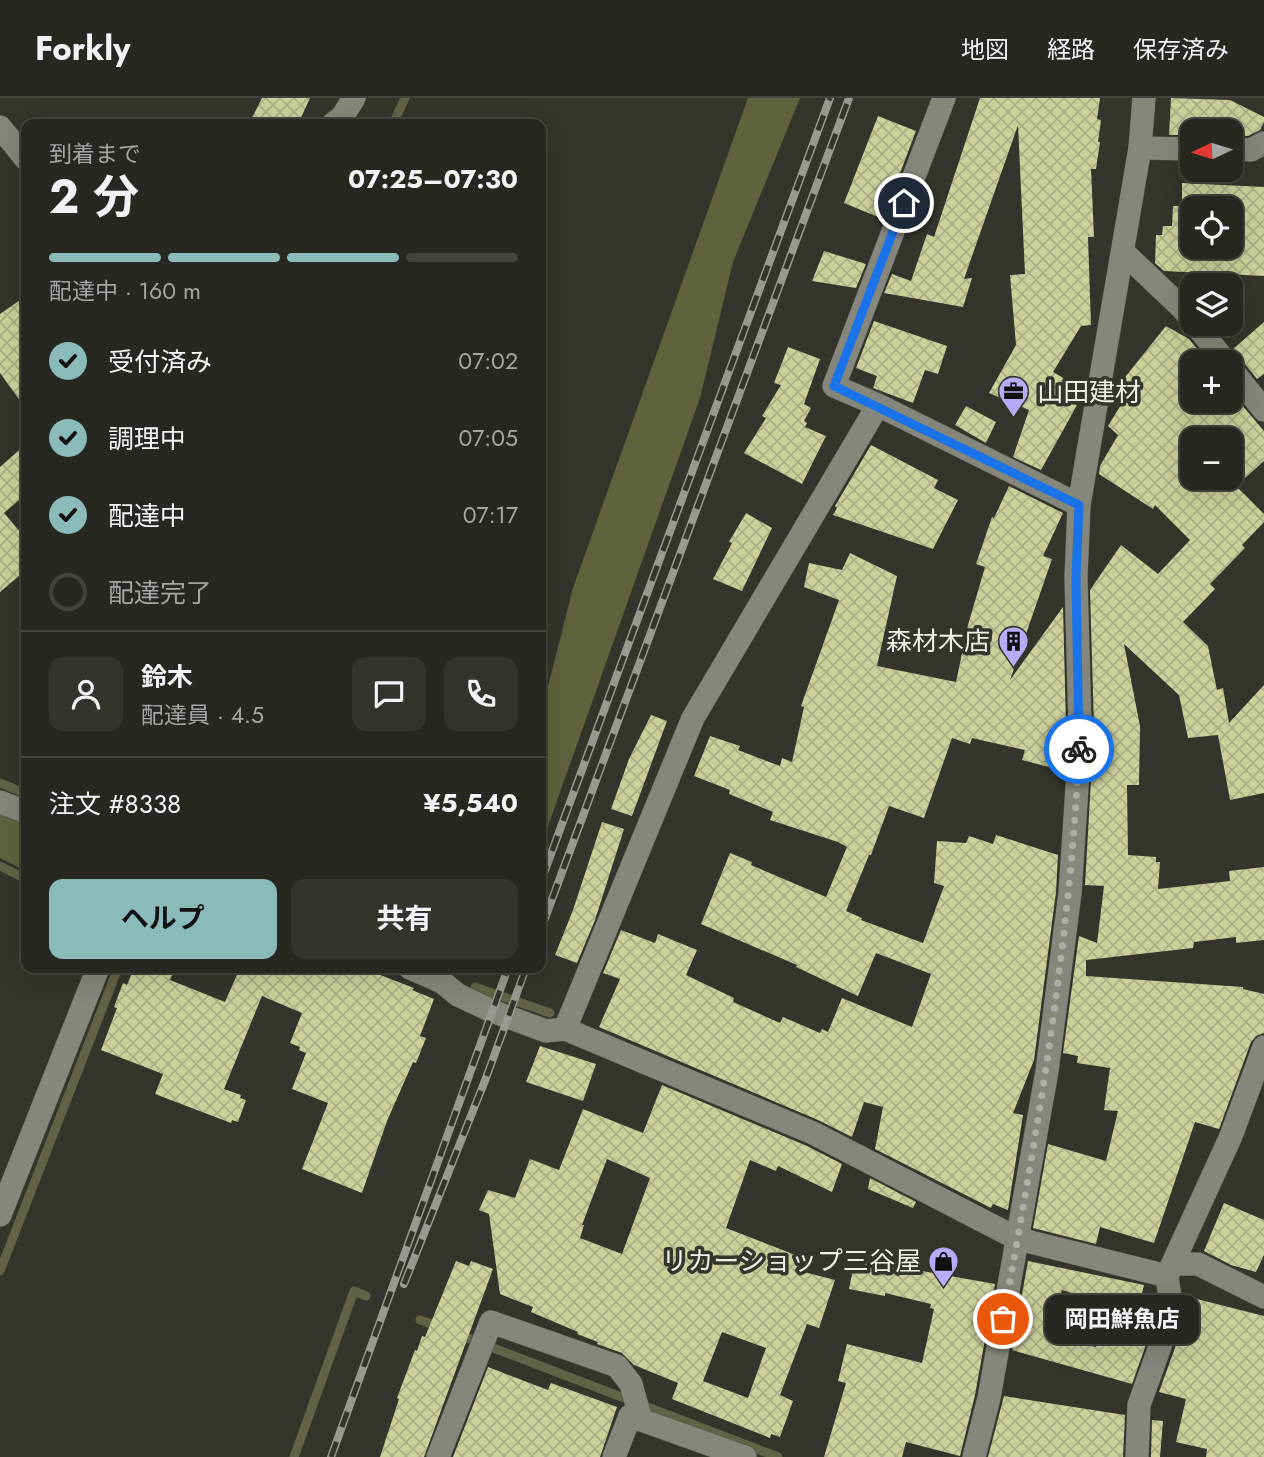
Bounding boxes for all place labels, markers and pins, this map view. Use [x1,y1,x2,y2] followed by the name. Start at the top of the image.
[874,173,934,233] pin
[1037,373,1141,411] place label: 山田建材
[997,375,1031,419] office icon: 山田建材
[886,622,990,660] place label: 森材木店
[996,624,1030,668] building icon: 森材木店
[662,1242,921,1280] place label: リカーショップ三谷屋
[927,1244,961,1288] shop icon: リカーショップ三谷屋
[973,1289,1033,1349] pin
[1045,1294,1199,1344] callout: 岡田鮮魚店

